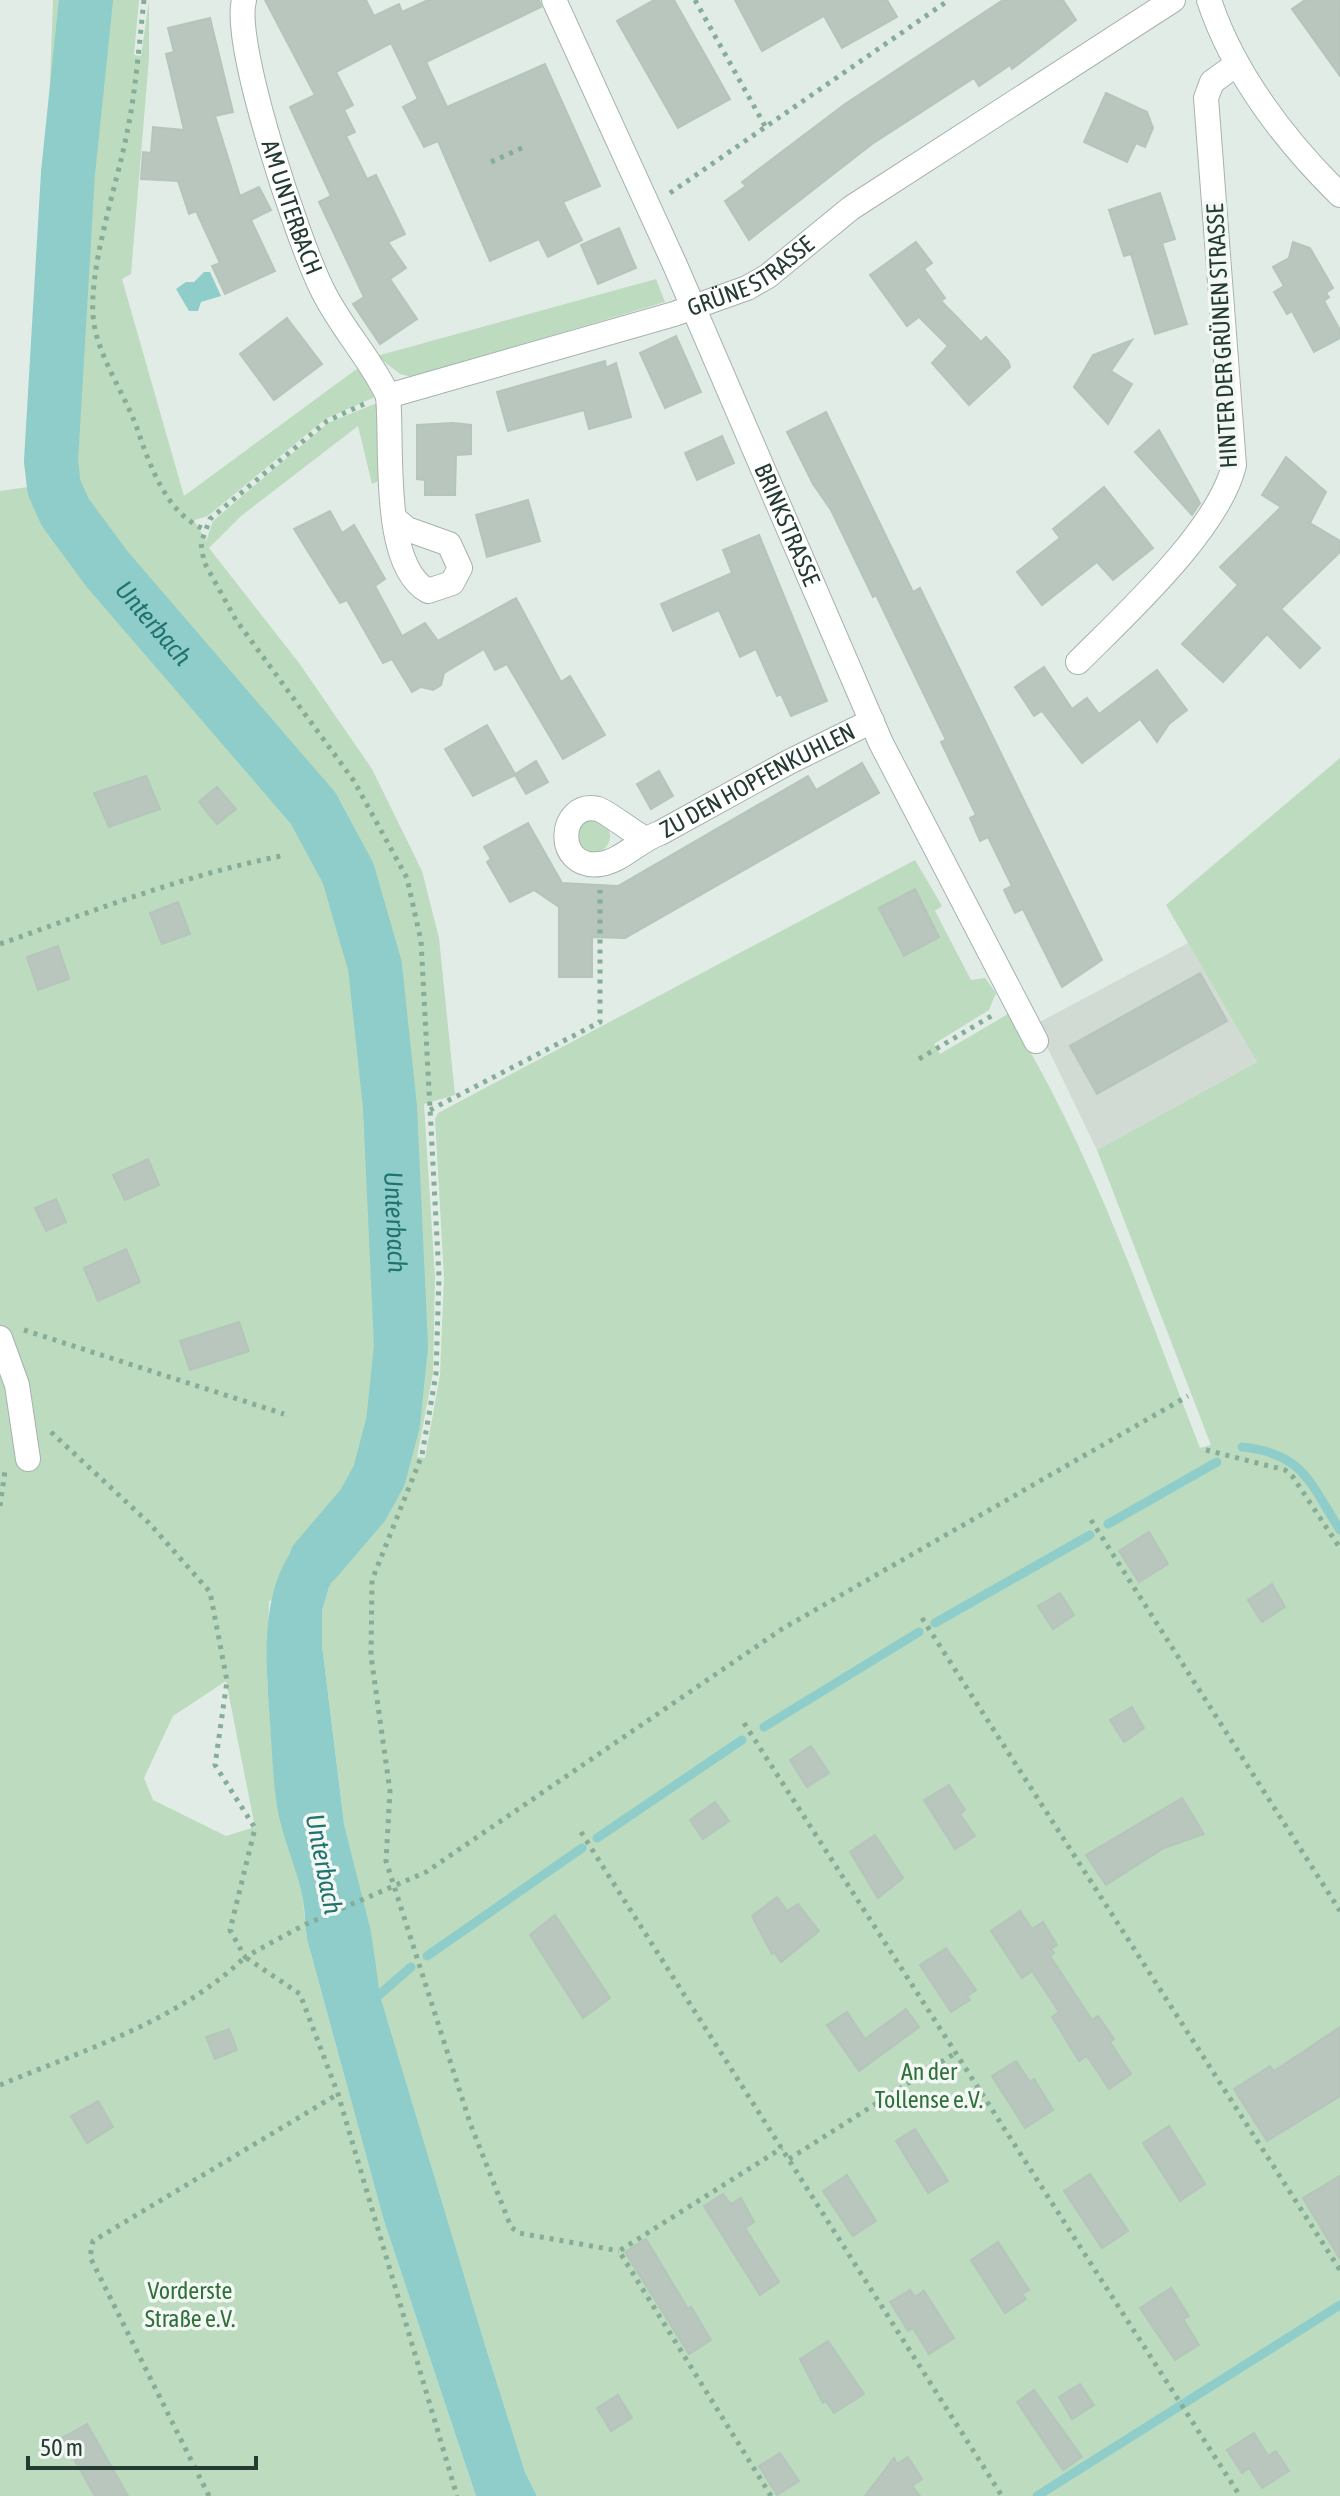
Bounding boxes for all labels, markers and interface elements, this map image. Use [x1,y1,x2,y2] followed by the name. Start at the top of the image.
[256,137,328,278] street label: AM UNTERBACH
[1201,203,1242,469] street label: HINTER DER GRÜNEN STRASSE
[684,230,819,321] street label: GRÜNE STRASSE
[749,459,826,590] street label: BRINKSTRASSE
[109,575,198,671] water label: Unterbach
[655,718,859,843] street label: ZU DEN HOPFENKUHLEN
[378,1171,413,1274] water label: Unterbach
[300,1811,348,1917] water label: Unterbach
[875,2058,983,2113] park label: An der Tollense e.V.
[145,2277,235,2332] park label: Vorderste Straße e.V.
[28,2420,256,2470] scale bar
[40,2434,83,2461] text: 50 m

